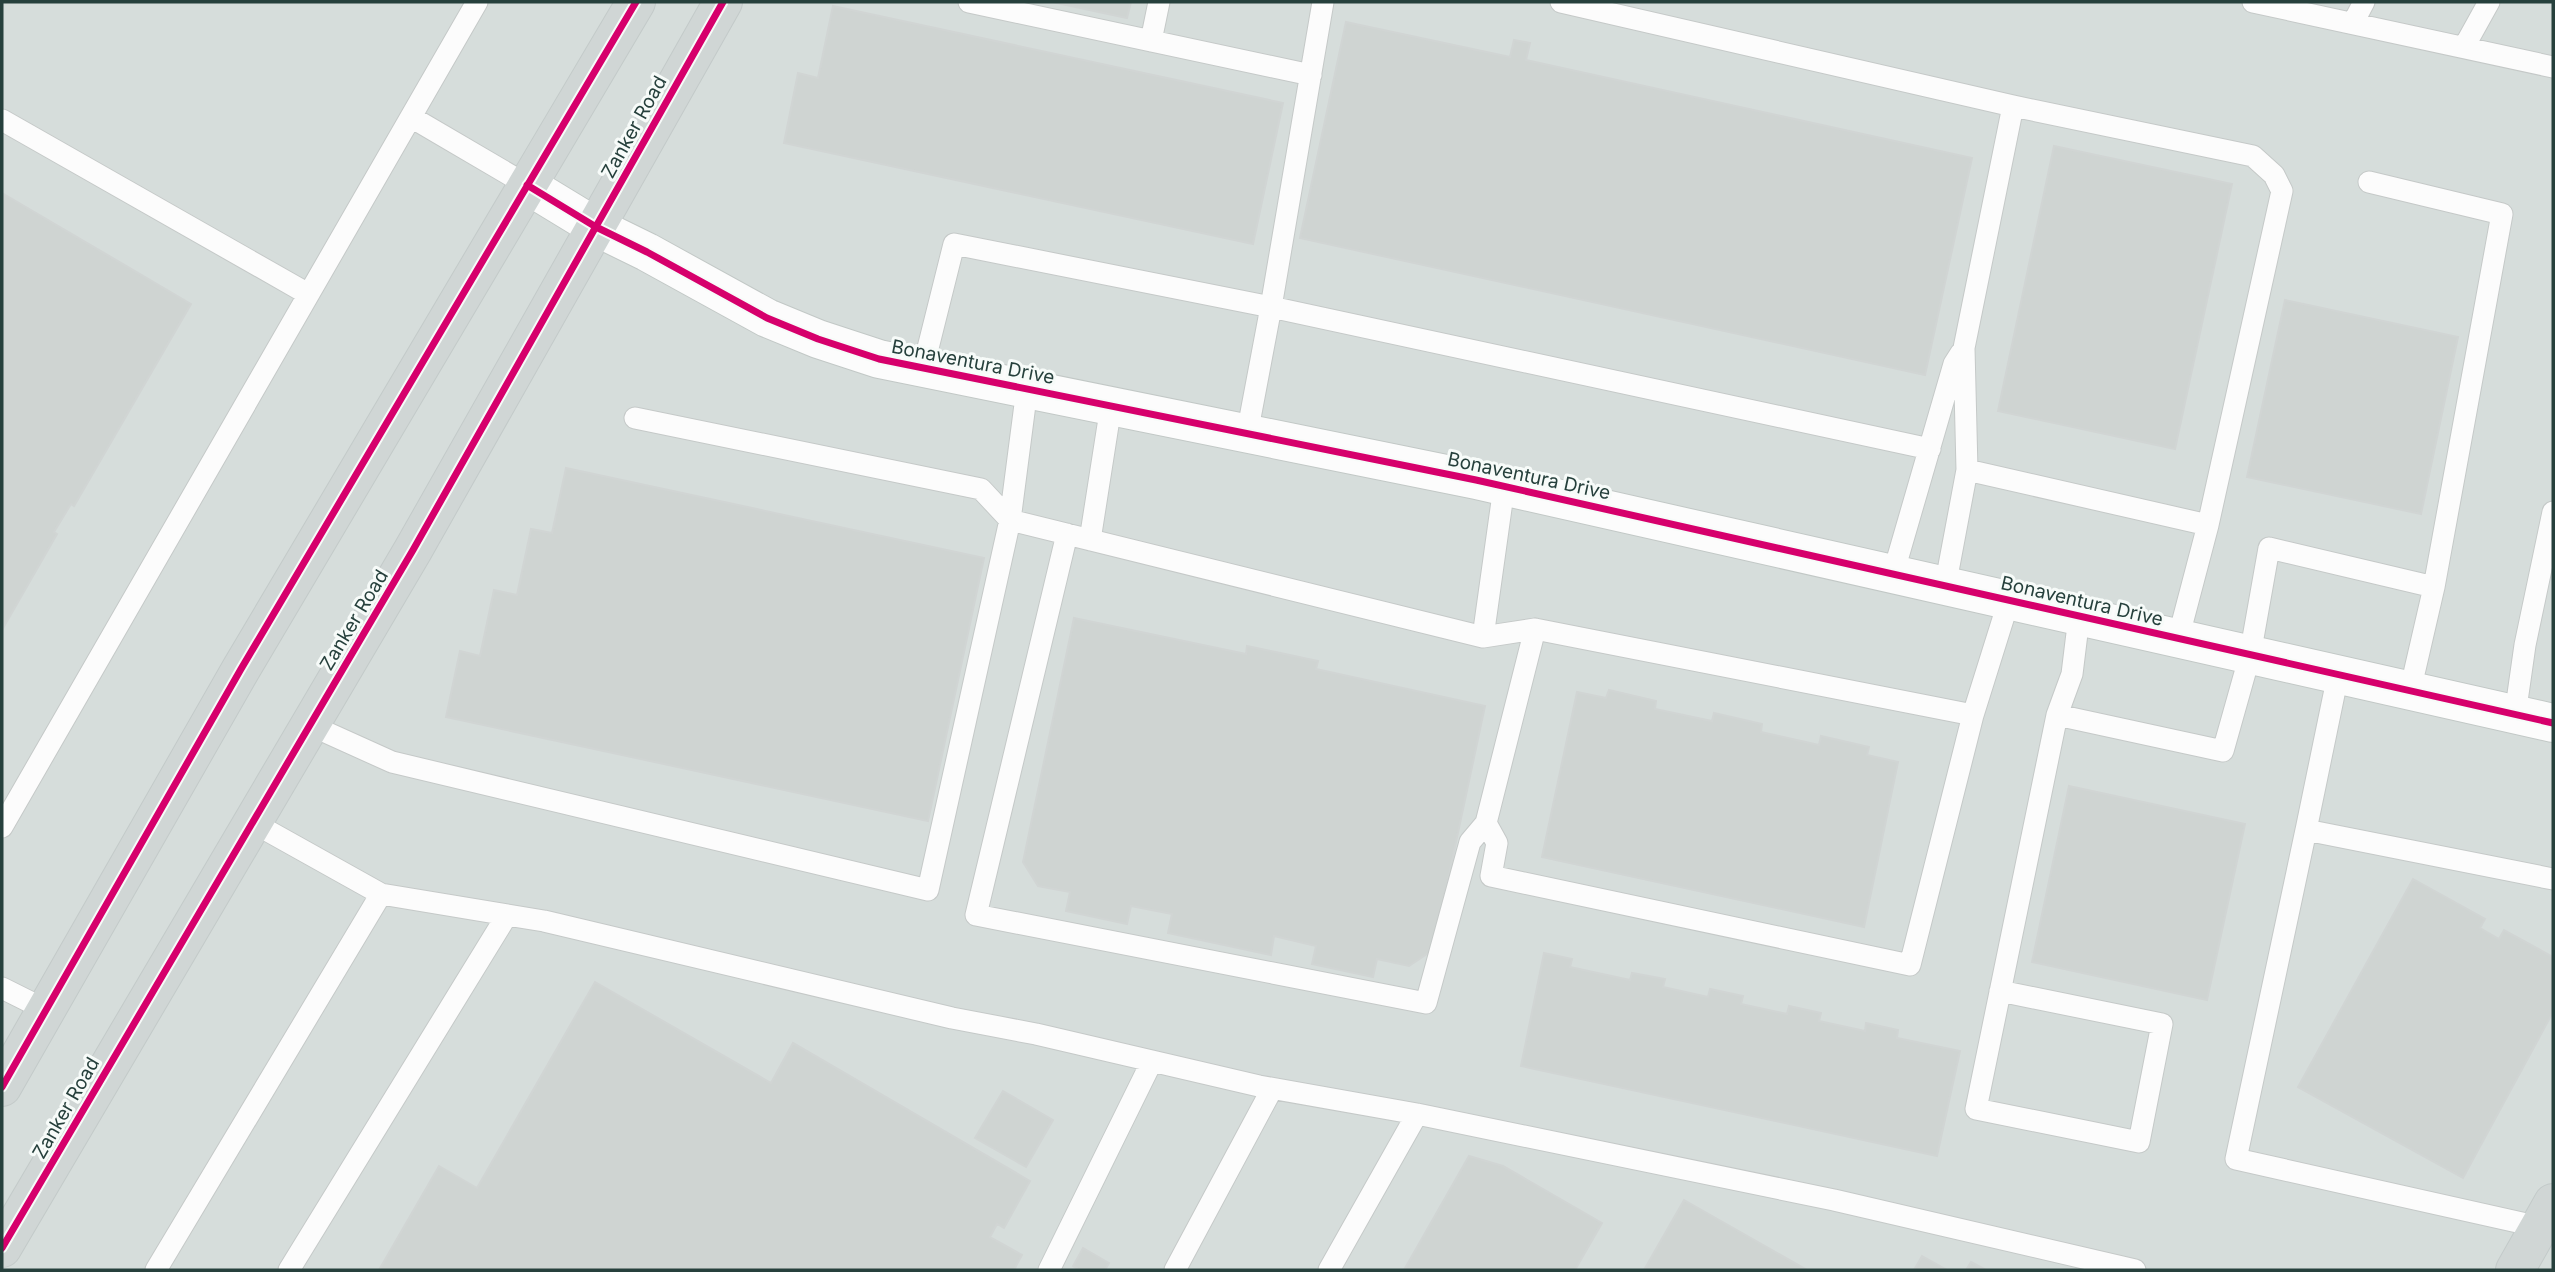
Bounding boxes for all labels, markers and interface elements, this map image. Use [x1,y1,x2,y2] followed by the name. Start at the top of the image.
[596,72,672,182] street label: Zanker Road
[889,335,1057,389] street label: Bonaventura Drive
[1446,448,1612,504] street label: Bonaventura Drive
[315,566,393,674] street label: Zanker Road
[1999,571,2165,631] street label: Bonaventura Drive
[28,1053,104,1163] street label: Zanker Road

